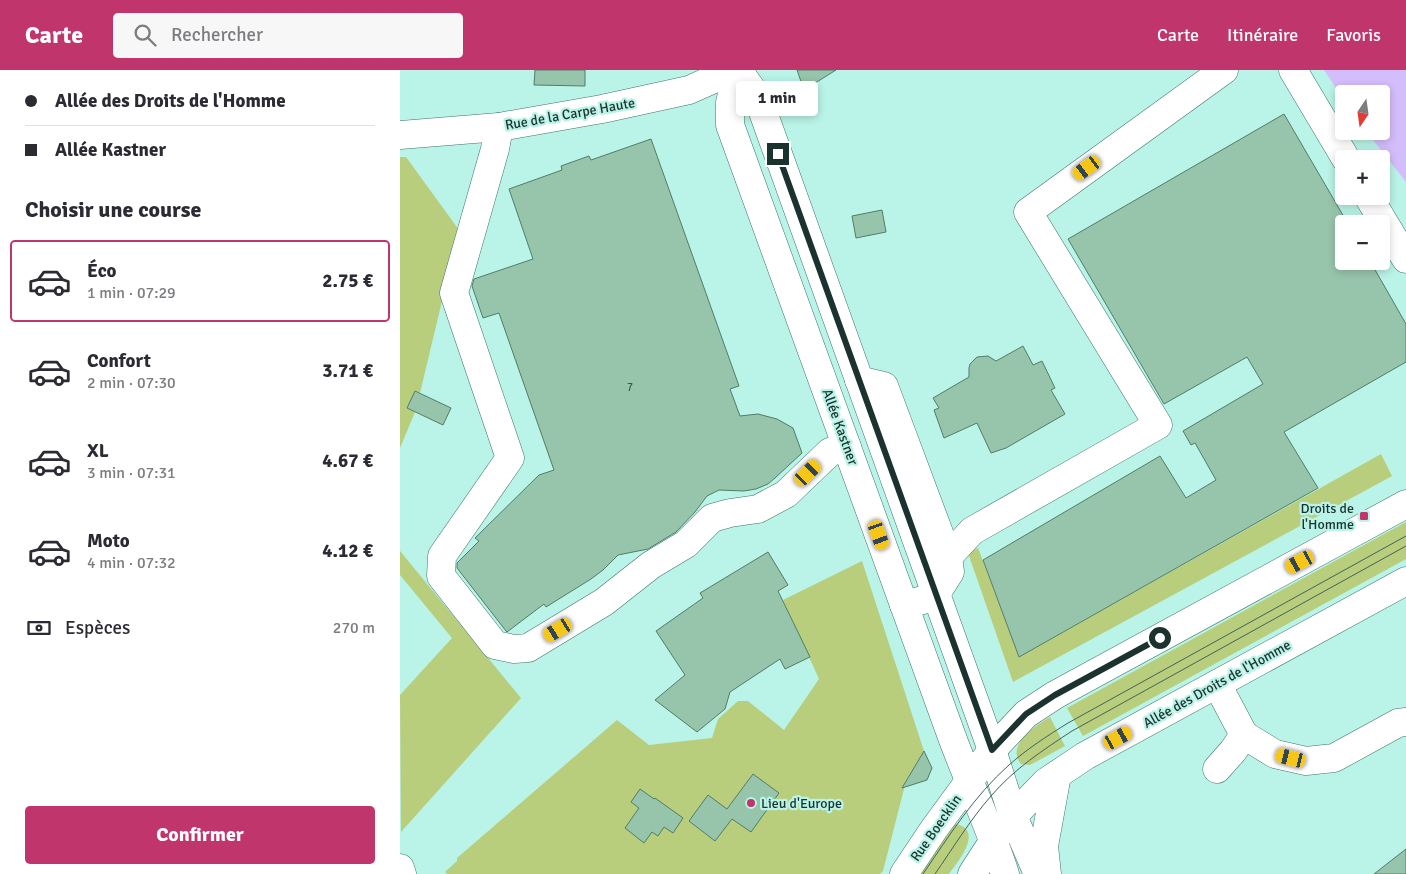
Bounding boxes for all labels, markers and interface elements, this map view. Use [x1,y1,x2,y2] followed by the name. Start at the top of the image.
[113,13,463,58] search box
[25,20,83,50] text: Carte
[131,21,159,49] icon: search
[171,23,263,47] text: Rechercher
[1157,24,1199,46] text: Carte
[1227,24,1298,46] text: Itinéraire
[1326,24,1381,46] text: Favoris
[737,82,819,116] callout: 1 min
[1335,85,1390,140] north arrow
[1335,85,1390,270] map controls
[758,88,796,108] text: 1 min
[55,89,286,113] text: Allée des Droits de l'Homme
[504,94,636,134] street label: Rue de la Carpe Haute
[55,138,166,162] text: Allée Kastner
[767,143,789,165] route end
[1335,150,1390,205] button: +
[1070,153,1103,183] car
[25,196,201,223] text: Choisir une course
[1335,215,1390,270] button: −
[27,259,72,304] icon: car
[87,259,117,283] text: Éco
[322,269,373,293] text: 2.75 €
[87,283,176,303] text: 1 min · 07:29
[27,349,72,394] icon: car
[87,349,151,373] text: Confort
[322,359,373,383] text: 3.71 €
[87,373,176,393] text: 2 min · 07:30
[627,381,633,394] house number: 7
[818,387,862,468] street label: Allée Kastner
[27,439,72,484] icon: car
[87,439,109,463] text: XL
[322,449,373,473] text: 4.67 €
[792,457,824,489] car
[87,463,176,483] text: 3 min · 07:31
[1301,500,1354,533] place label: Droits de l'Homme
[1358,510,1370,522] marker: Droits de l'Homme
[866,518,891,552] car
[27,529,72,574] icon: car
[87,529,130,553] text: Moto
[322,539,373,563] text: 4.12 €
[1283,548,1316,576] car
[87,553,176,573] text: 4 min · 07:32
[25,614,53,642] icon: cash
[65,616,130,640] text: Espèces
[541,616,574,644] car
[333,618,375,638] text: 270 m
[1149,627,1171,649] route start
[1140,636,1294,732] street label: Allée des Droits de l'Homme
[1101,724,1134,752] car
[1274,747,1307,769] car
[907,791,965,865] street label: Rue Boecklin
[761,795,842,812] place label: Lieu d'Europe
[745,797,757,809] marker: Lieu d'Europe
[25,806,375,864] button: Confirmer

